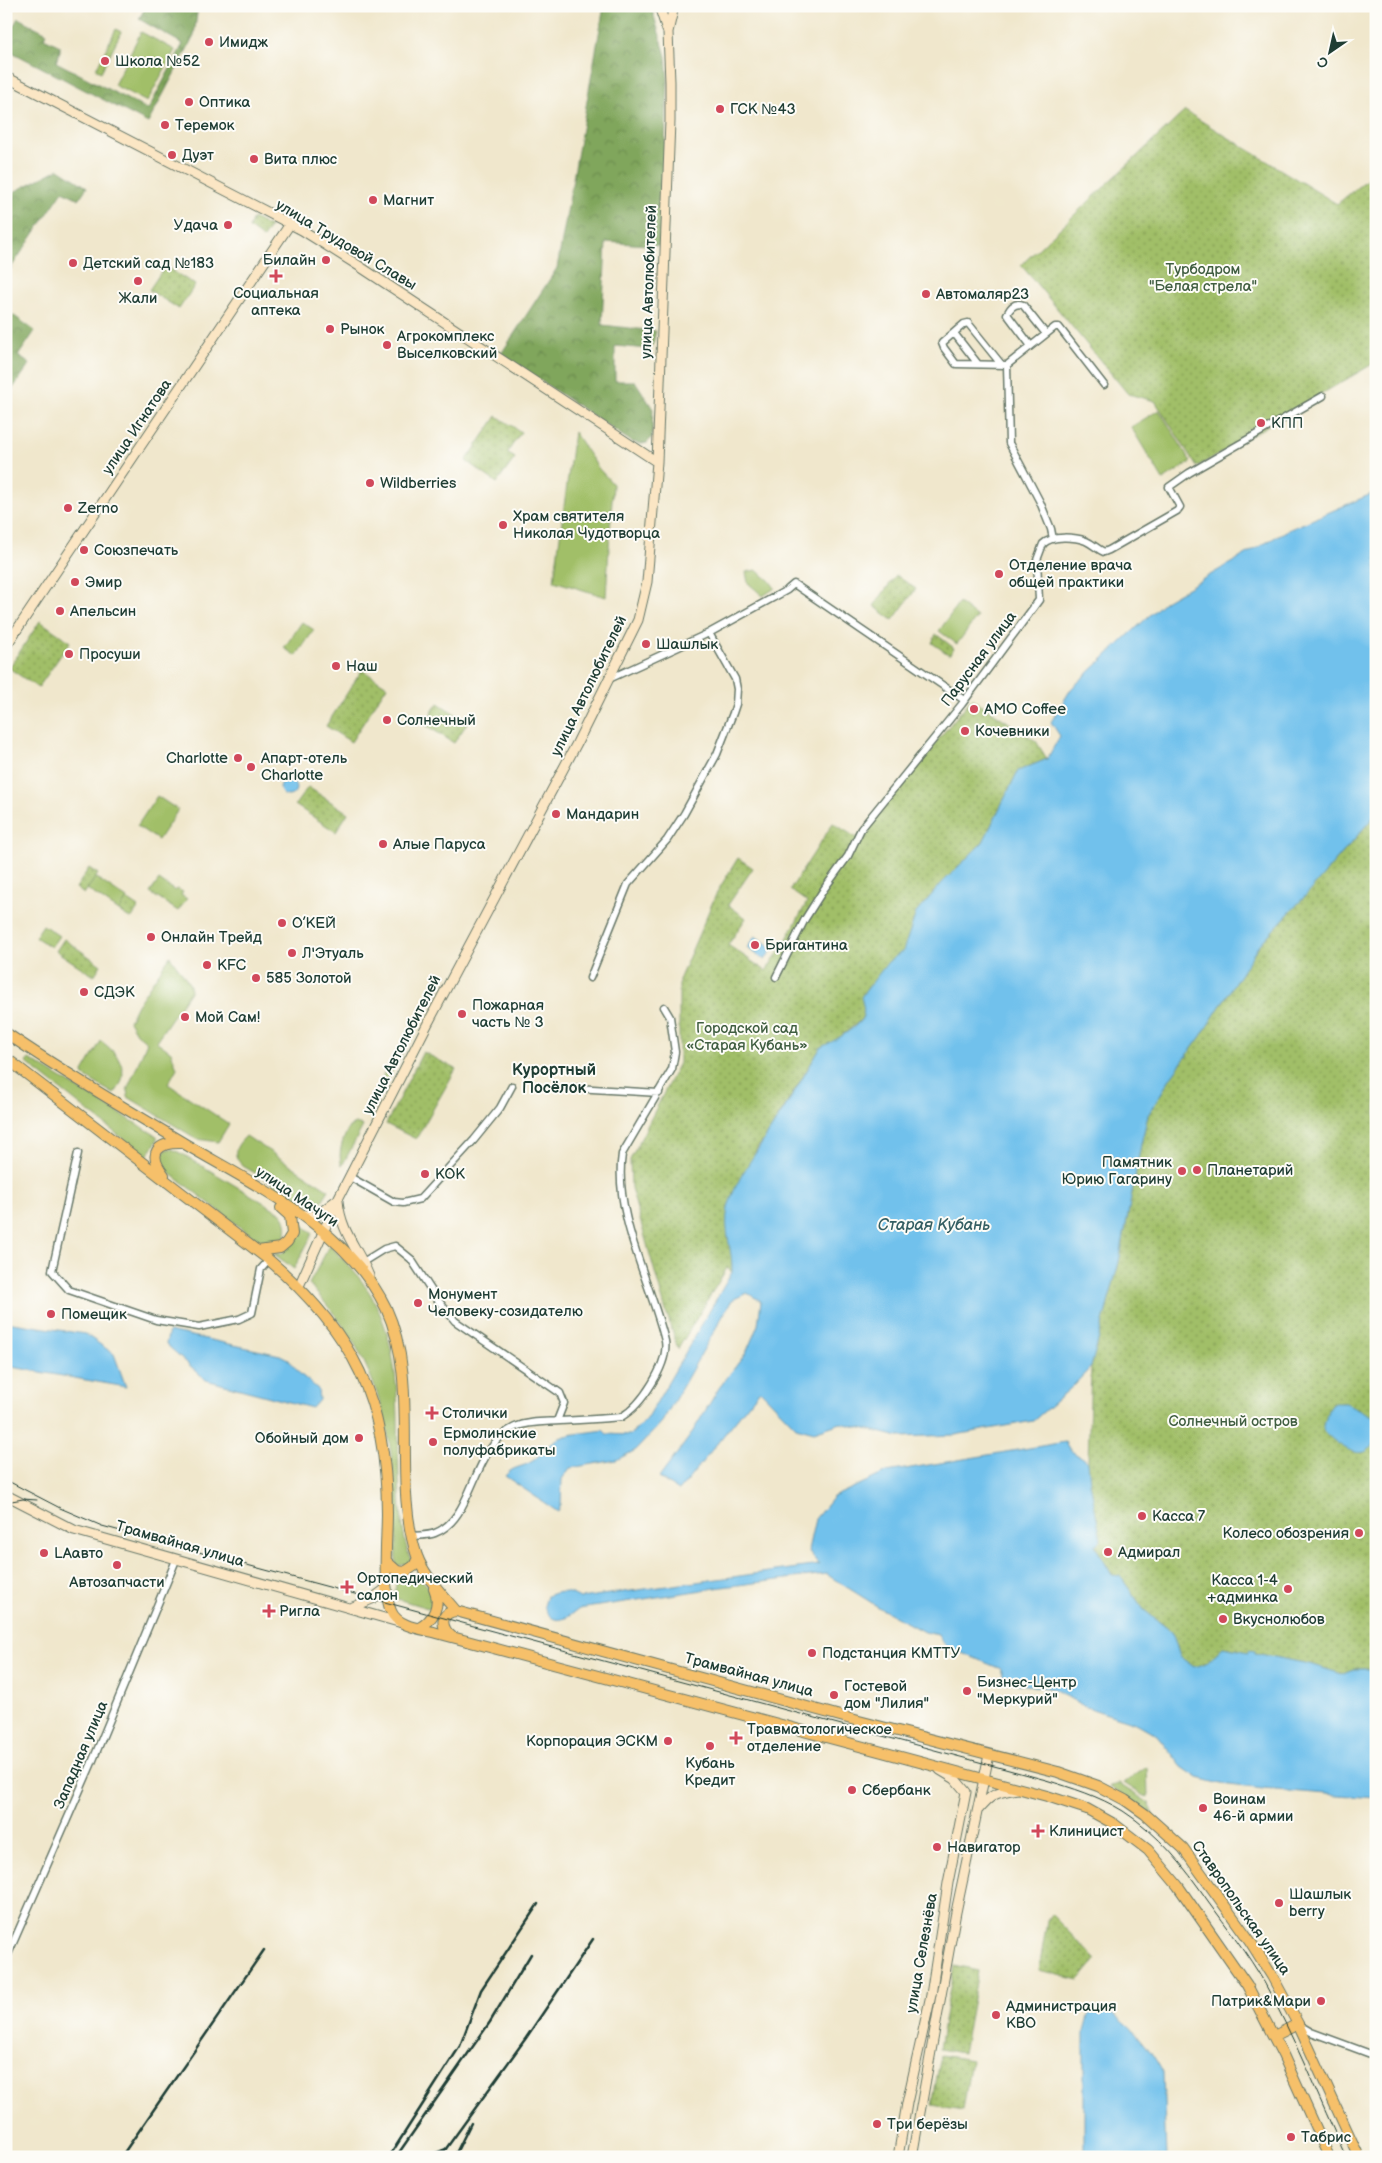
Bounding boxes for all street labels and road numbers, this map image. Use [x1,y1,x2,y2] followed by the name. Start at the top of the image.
[272,195,420,295] street label: улица Трудовой Славы
[637,205,661,359] street label: улица Автолюбителей
[98,376,176,478] street label: улица Игнатова
[937,608,1021,710] street label: Парусная улица
[547,613,631,759] street label: улица Автолюбителей
[359,972,445,1118] street label: улица Автолюбителей
[252,1162,342,1232] street label: улица Мачуги
[114,1517,246,1571] street label: Трамвайная улица
[683,1649,816,1701] street label: Трамвайная улица
[50,1698,112,1812] street label: Западная улица
[1187,1837,1295,1979] street label: Ставропольская улица
[902,1891,942,2015] street label: улица Селезнёва

